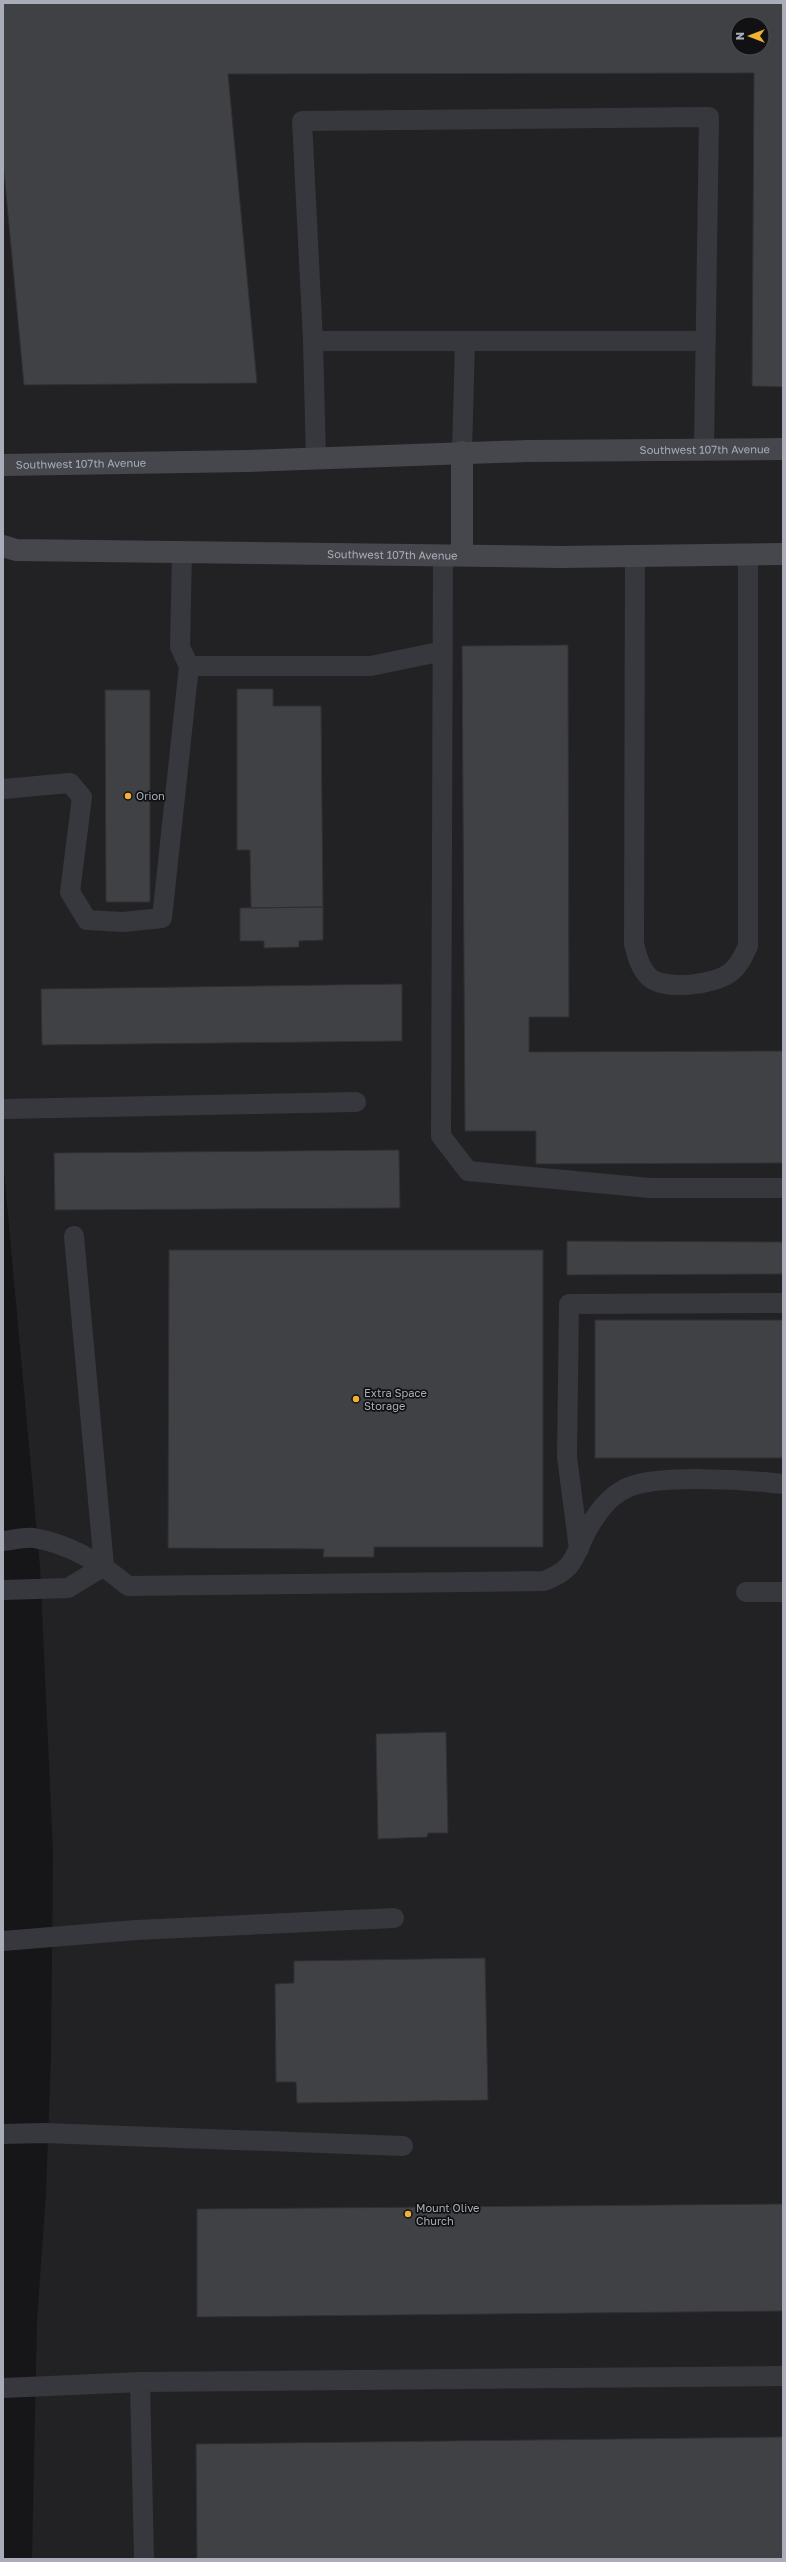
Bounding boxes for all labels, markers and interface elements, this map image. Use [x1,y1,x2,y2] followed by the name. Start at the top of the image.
[730,16,770,56] north arrow
[733,32,746,40] text: N
[640,442,770,456] street label: Southwest 107th Avenue
[16,456,146,471] street label: Southwest 107th Avenue
[327,547,458,562] street label: Southwest 107th Avenue
[136,789,165,802] place label: Orion
[123,791,133,801] marker: Orion
[364,1386,427,1412] place label: Extra Space Storage
[351,1394,361,1404] marker: Extra Space Storage
[416,2201,479,2227] place label: Mount Olive Church
[403,2209,413,2219] marker: Mount Olive Church

